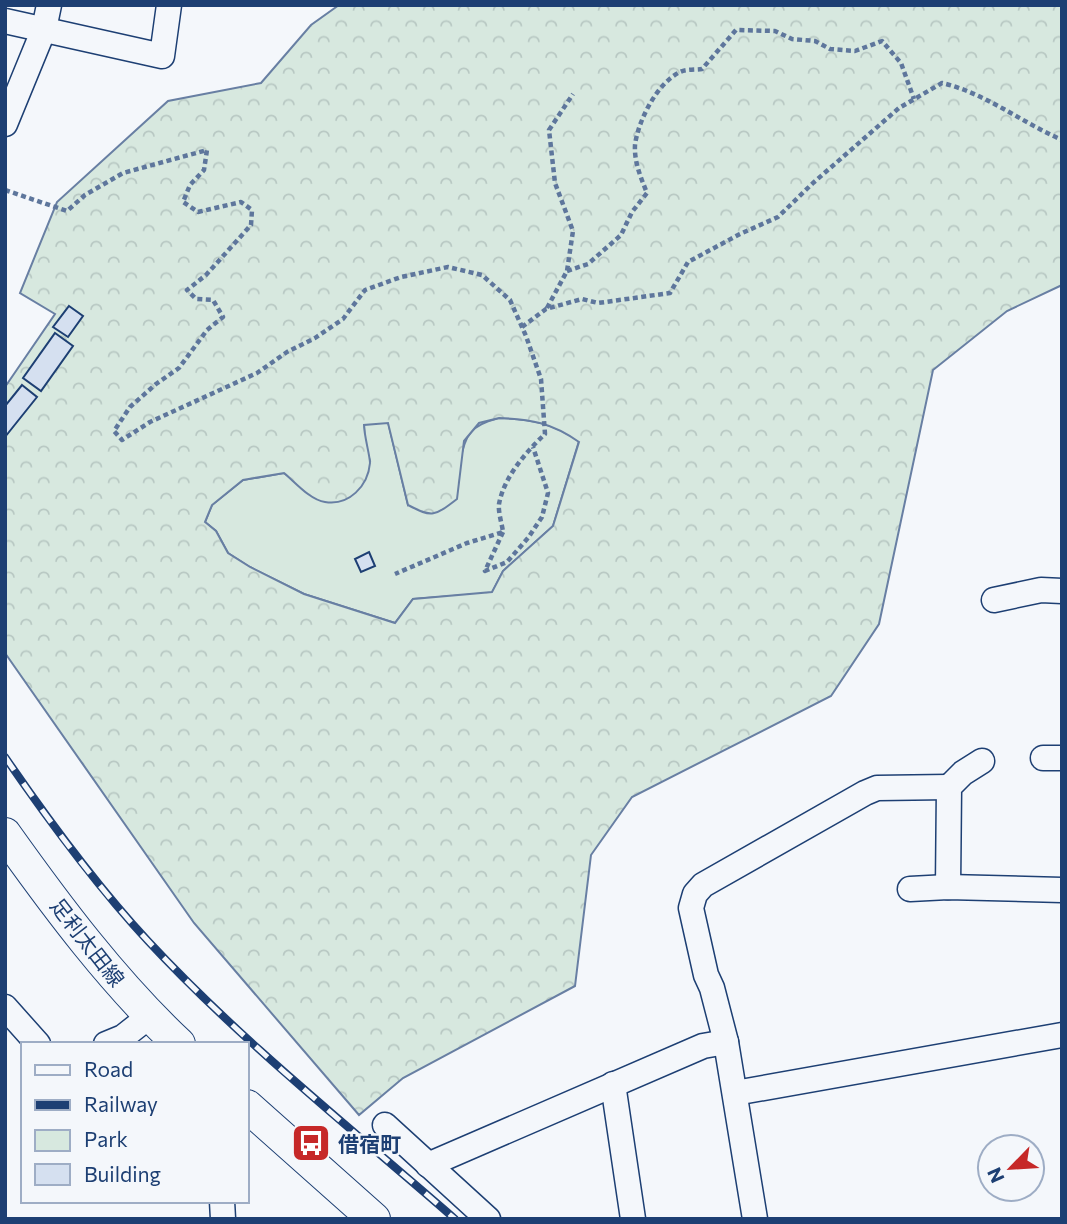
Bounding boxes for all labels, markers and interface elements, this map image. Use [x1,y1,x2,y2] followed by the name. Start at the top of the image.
[46,893,130,991] street label: 足利太田線
[21,1042,248,1203] legend
[84,1056,133,1081] text: Road
[84,1091,158,1116] text: Railway
[290,1122,332,1164] bus stop icon: 借宿町
[84,1126,128,1151] text: Park
[338,1131,401,1156] place label: 借宿町
[976,1133,1046,1203] north arrow
[84,1161,161,1186] text: Building
[982,1164,1009,1187] text: N

